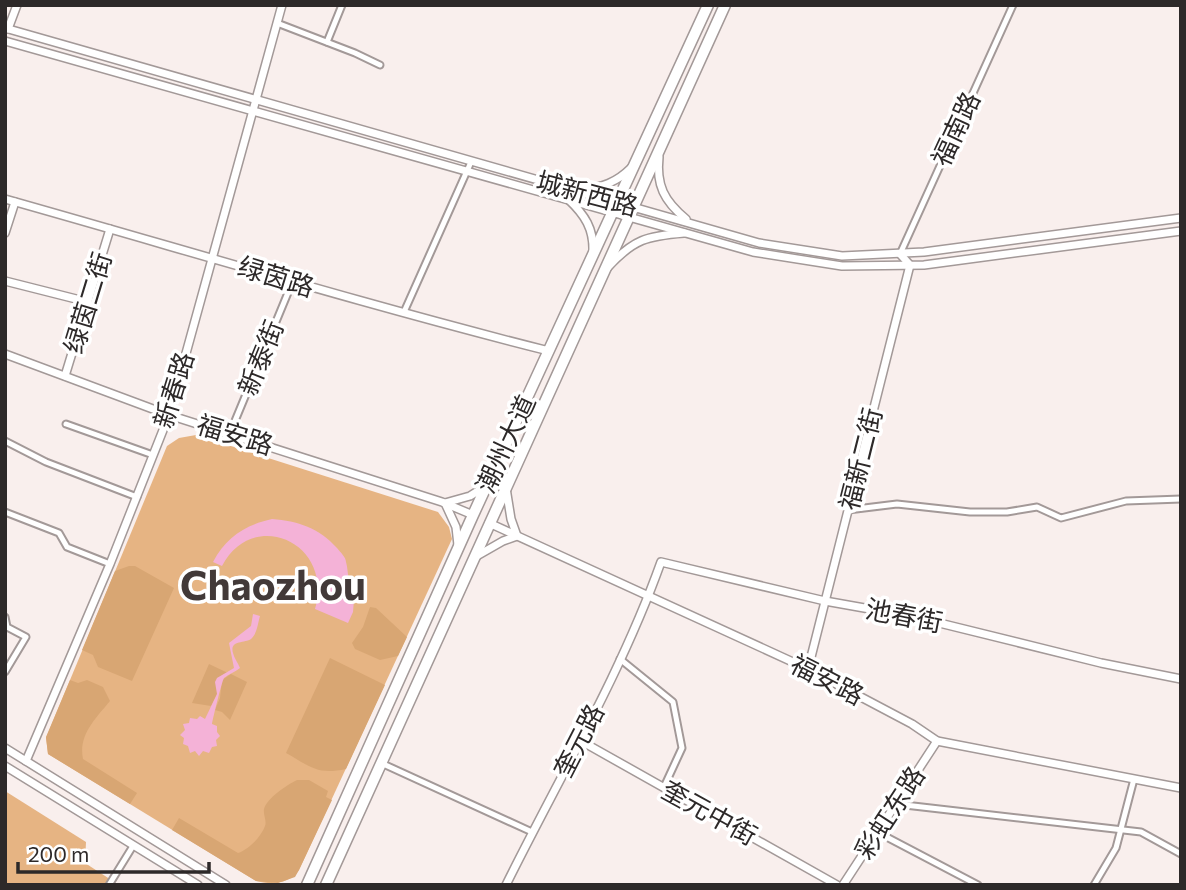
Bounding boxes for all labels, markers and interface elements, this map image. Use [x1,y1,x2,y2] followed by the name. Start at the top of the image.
[924,86,985,170] street label: 福南路
[533,164,642,221] street label: 城新西路
[57,248,117,357] street label: 绿茵二街
[235,249,318,302] street label: 绿茵路
[231,315,289,399] street label: 新泰街
[146,348,199,431] street label: 新春路
[469,390,541,497] street label: 潮州大道
[832,404,887,513] street label: 福新二街
[194,407,277,460] street label: 福安路
[180,559,366,608] district label: Chaozhou
[863,592,946,637] street label: 池春街
[786,647,869,710] street label: 福安路
[546,699,609,782] street label: 奎元路
[847,760,930,864] street label: 彩虹东路
[657,773,763,850] street label: 奎元中街
[18,830,208,874] scale bar
[28,841,89,866] text: 200 m

